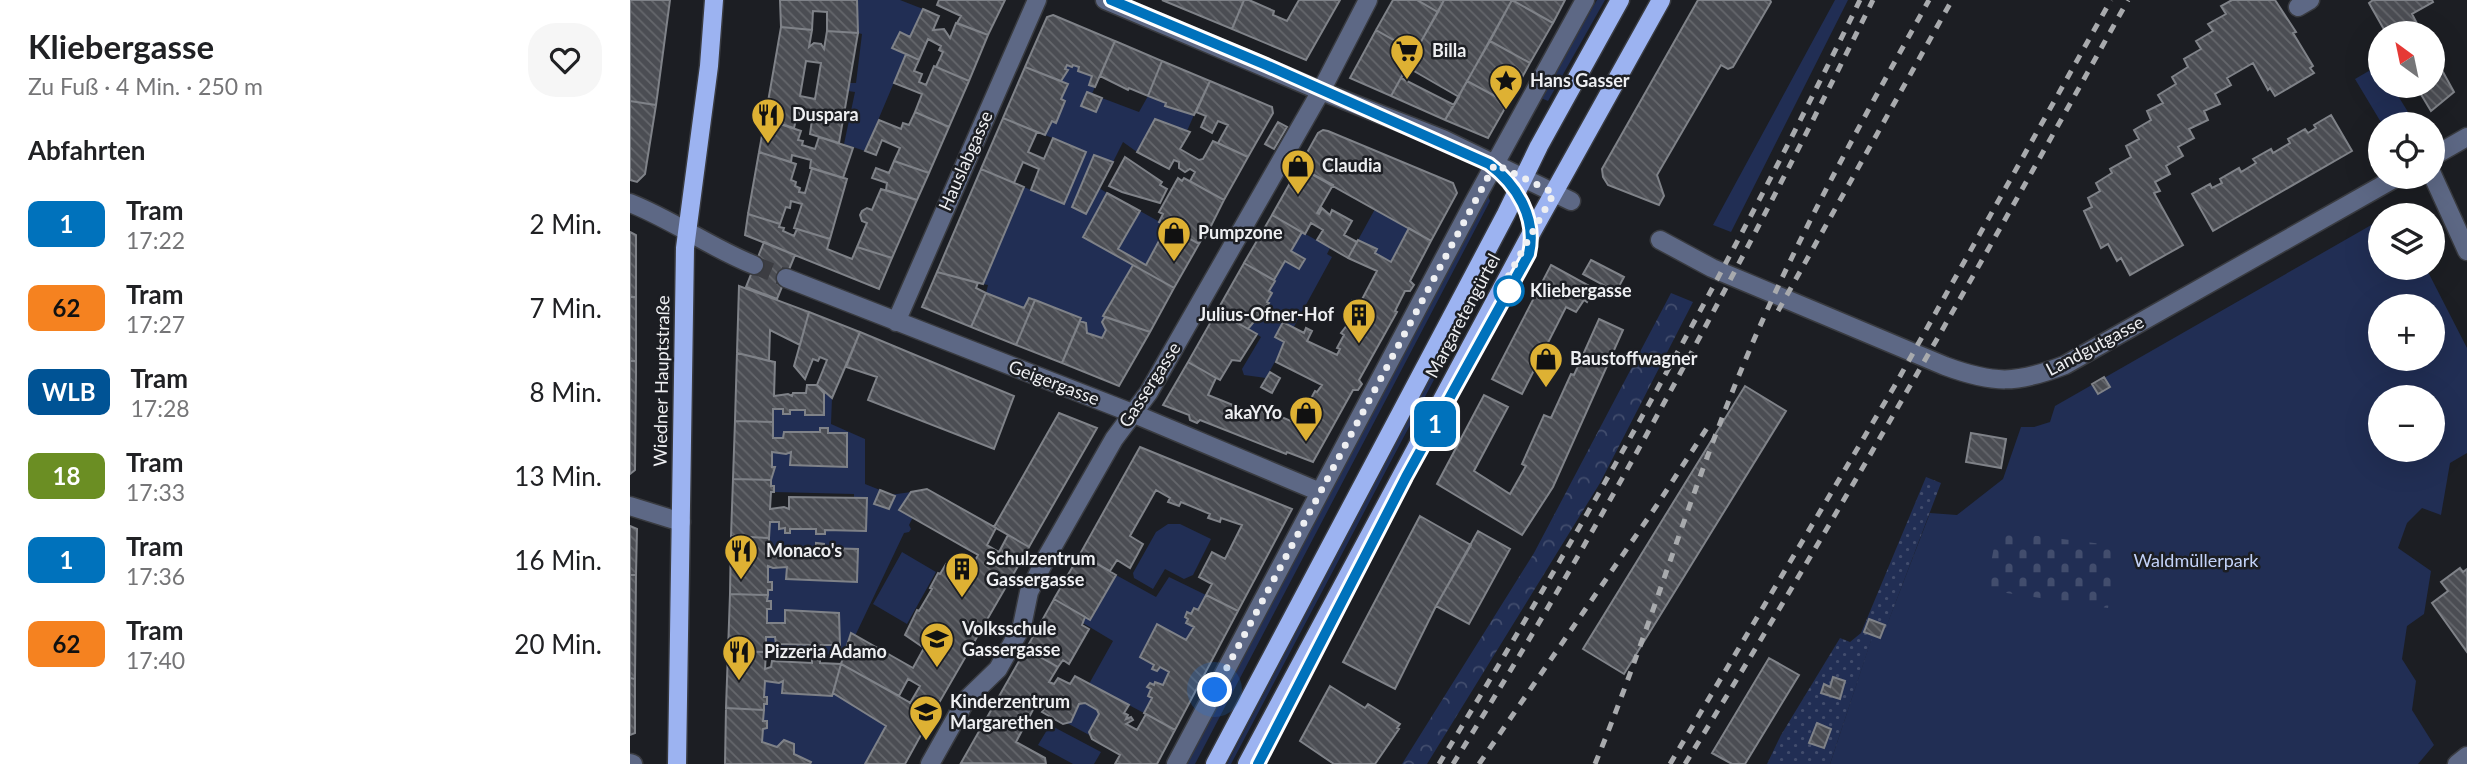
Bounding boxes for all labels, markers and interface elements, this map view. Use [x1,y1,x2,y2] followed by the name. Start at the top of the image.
[2368,21,2445,98] north arrow
[2368,21,2445,462] map controls
[528,23,602,97] button: heart
[28,26,214,66] text: Kliebergasse
[1388,32,1426,81] supermarket icon: Billa
[1432,39,1466,61] place label: Billa
[1487,62,1525,111] place icon: Hans Gasser
[1530,69,1630,91] place label: Hans Gasser
[28,72,263,100] text: Zu Fuß · 4 Min. · 250 m
[749,96,787,145] restaurant icon: Duspara
[792,103,859,125] place label: Duspara
[933,107,997,214] street label: Hauslabgasse
[2368,112,2445,189] button: locate
[28,134,146,166] text: Abfahrten
[1279,147,1317,196] shop icon: Claudia
[1322,154,1382,176] place label: Claudia
[126,194,183,226] text: Tram
[2368,203,2445,280] button: layers
[529,208,602,240] text: 2 Min.
[60,209,73,238] text: 1
[1155,214,1193,263] shop icon: Pumpzone
[1198,221,1283,243] place label: Pumpzone
[126,226,185,254] text: 17:22
[1420,250,1504,382] street label: Margaretengürtel
[1494,276,1524,306] marker: Kliebergasse
[126,278,183,310] text: Tram
[1530,279,1632,301] place label: Kliebergasse
[529,292,602,324] text: 7 Min.
[53,293,80,322] text: 62
[2368,294,2445,371] button: +
[649,295,673,467] street label: Wiedner Hauptstraße
[1340,296,1378,345] building icon: Julius-Ofner-Hof
[1198,303,1335,325] place label: Julius-Ofner-Hof
[126,310,185,338] text: 17:27
[2042,310,2147,380] street label: Landgutgasse
[1114,338,1185,431] street label: Gassergasse
[1527,340,1565,389] shop icon: Baustoffwagner
[1570,347,1698,369] place label: Baustoffwagner
[1006,355,1103,409] street label: Geigergasse
[131,362,188,394] text: Tram
[529,376,602,408] text: 8 Min.
[42,377,96,406] text: WLB
[2368,385,2445,462] button: −
[131,394,190,422] text: 17:28
[1287,394,1325,443] shop icon: akaYYo
[1224,401,1282,423] place label: akaYYo
[1412,401,1458,447] line badge: 1
[1428,409,1442,438] text: 1
[126,446,183,478] text: Tram
[514,460,602,492] text: 13 Min.
[53,461,80,490] text: 18
[126,478,185,506] text: 17:33
[126,530,183,562] text: Tram
[722,532,760,581] restaurant icon: Monaco's
[766,539,842,561] place label: Monaco's
[514,544,602,576] text: 16 Min.
[60,545,73,574] text: 1
[986,547,1096,590] place label: Schulzentrum Gassergasse
[2133,549,2259,571] park label: Waldmüllerpark
[943,550,981,599] building icon: Schulzentrum Gassergasse
[126,562,185,590] text: 17:36
[126,614,183,646] text: Tram
[961,617,1061,660] place label: Volksschule Gassergasse
[918,620,956,669] school or university icon: Volksschule Gassergasse
[514,628,602,660] text: 20 Min.
[53,629,80,658] text: 62
[720,633,758,682] restaurant icon: Pizzeria Adamo
[764,640,887,662] place label: Pizzeria Adamo
[126,646,185,674] text: 17:40
[1197,672,1232,707] your location
[950,690,1070,733] place label: Kinderzentrum Margarethen
[907,693,945,742] school or university icon: Kinderzentrum Margarethen

